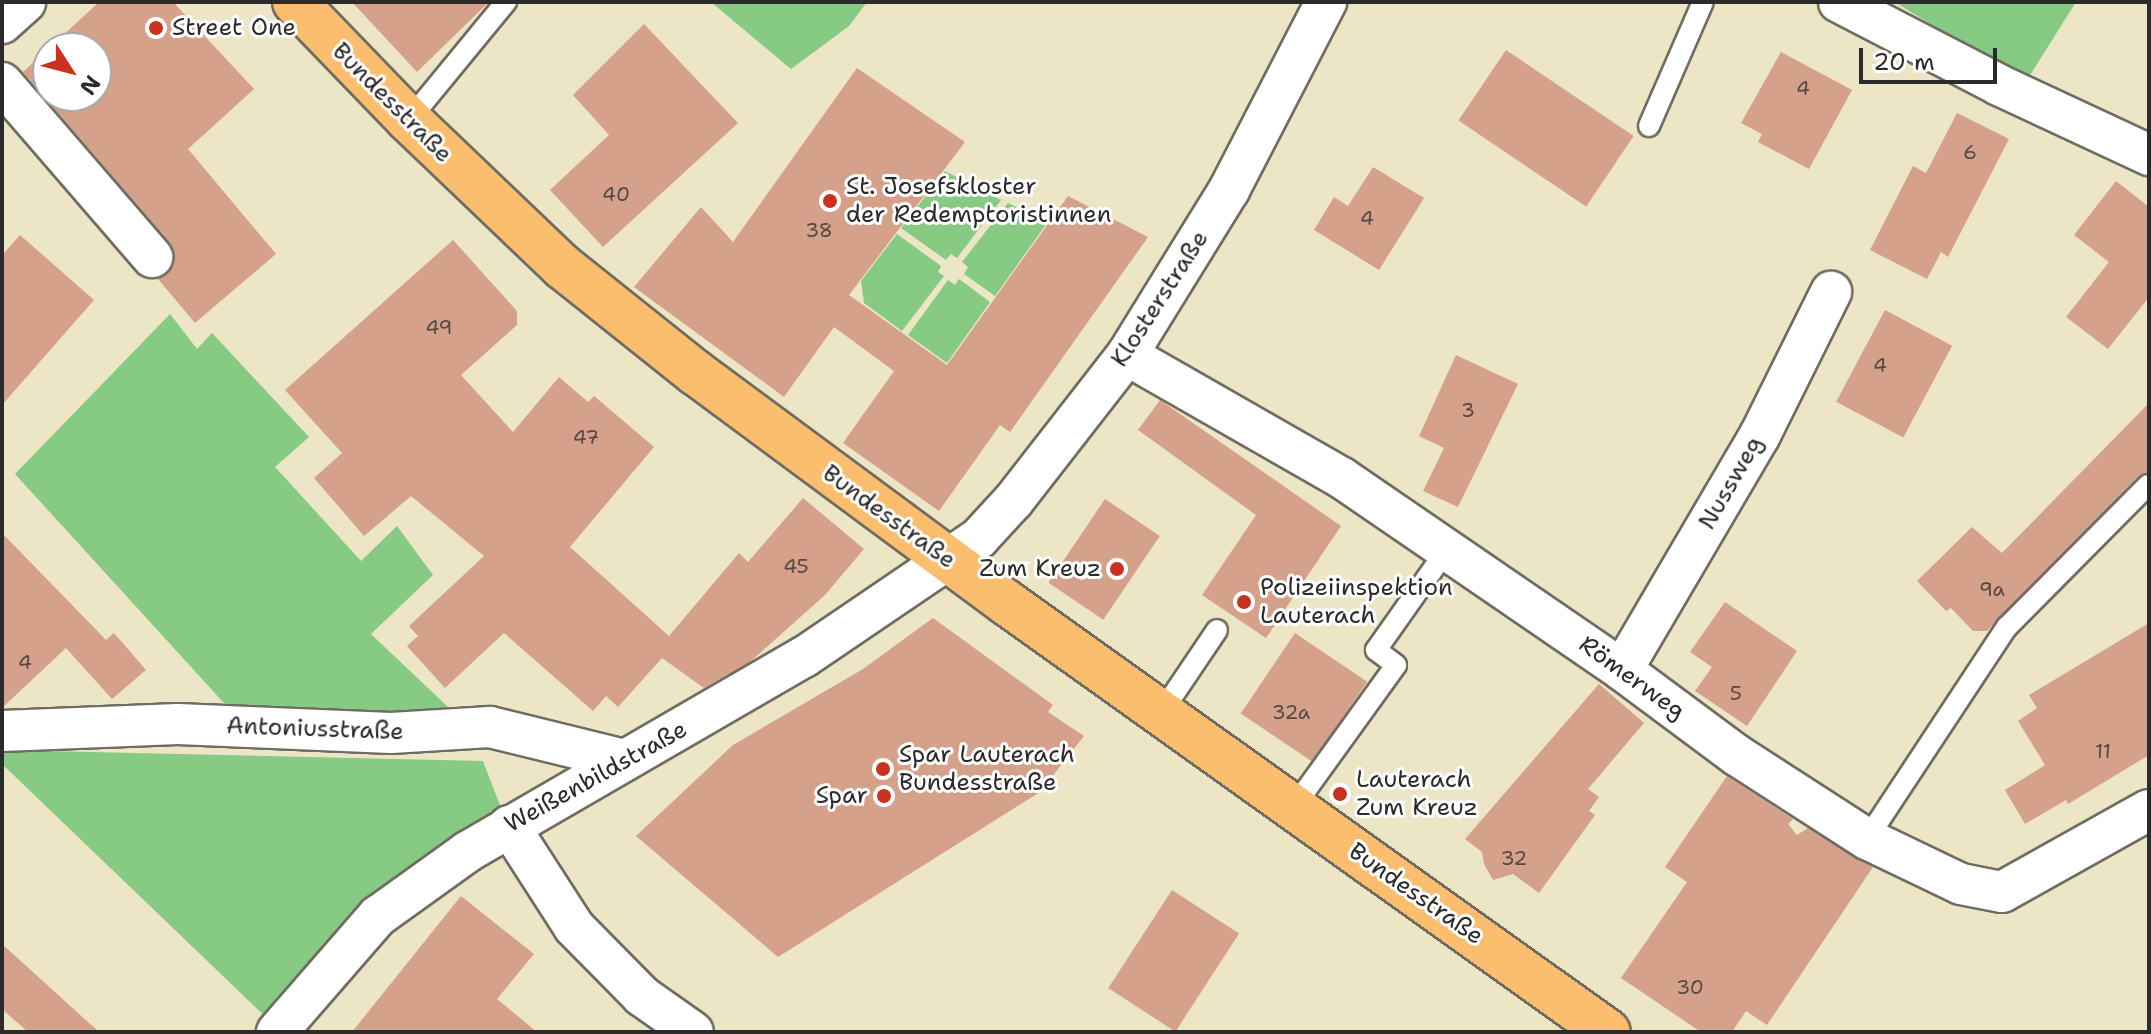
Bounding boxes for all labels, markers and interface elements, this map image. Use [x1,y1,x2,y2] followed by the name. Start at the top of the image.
[172,14,296,42] place label: Street One
[147,19,165,37] marker: Street One
[32,32,112,112] north arrow
[1863,32,2001,82] scale bar
[326,37,458,169] street label: Bundesstraße
[1873,46,1935,78] text: 20 m
[73,70,107,101] text: N
[1796,76,1810,100] house number: 4
[1963,140,1977,164] house number: 6
[846,173,1111,229] place label: St. Josefskloster der Redemptoristinnen
[602,182,630,206] house number: 40
[821,192,839,210] marker: St. Josefskloster der Redemptoristinnen
[1360,206,1374,230] house number: 4
[805,218,833,242] house number: 38
[1105,226,1215,372] street label: Klosterstraße
[425,315,453,339] house number: 49
[1873,353,1887,377] house number: 4
[1461,398,1475,422] house number: 3
[573,425,599,449] house number: 47
[1693,431,1769,535] street label: Nussweg
[817,459,961,575] street label: Bundesstraße
[783,554,809,578] house number: 45
[979,555,1101,583] place label: Zum Kreuz
[1108,560,1126,578] marker: Zum Kreuz
[1260,574,1453,630] place label: Polizeiinspektion Lauterach
[1979,577,2005,601] house number: 9a
[1235,593,1253,611] marker: Polizeiinspektion Lauterach
[1573,630,1691,726] street label: Römerweg
[18,650,32,674] house number: 4
[1730,681,1742,705] house number: 5
[1272,700,1310,724] house number: 32a
[226,712,404,746] street label: Antoniusstraße
[500,715,692,839] street label: Weißenbildstraße
[2095,739,2111,763] house number: 11
[899,741,1075,797] place label: Spar Lauterach Bundesstraße
[874,760,892,778] marker: Spar Lauterach Bundesstraße
[1356,766,1478,822] place label: Lauterach Zum Kreuz
[816,782,868,810] place label: Spar
[1331,785,1349,803] marker: Lauterach Zum Kreuz
[875,787,893,805] marker: Spar
[1343,837,1489,951] street label: Bundesstraße
[1501,846,1527,870] house number: 32
[1676,975,1704,999] house number: 30

